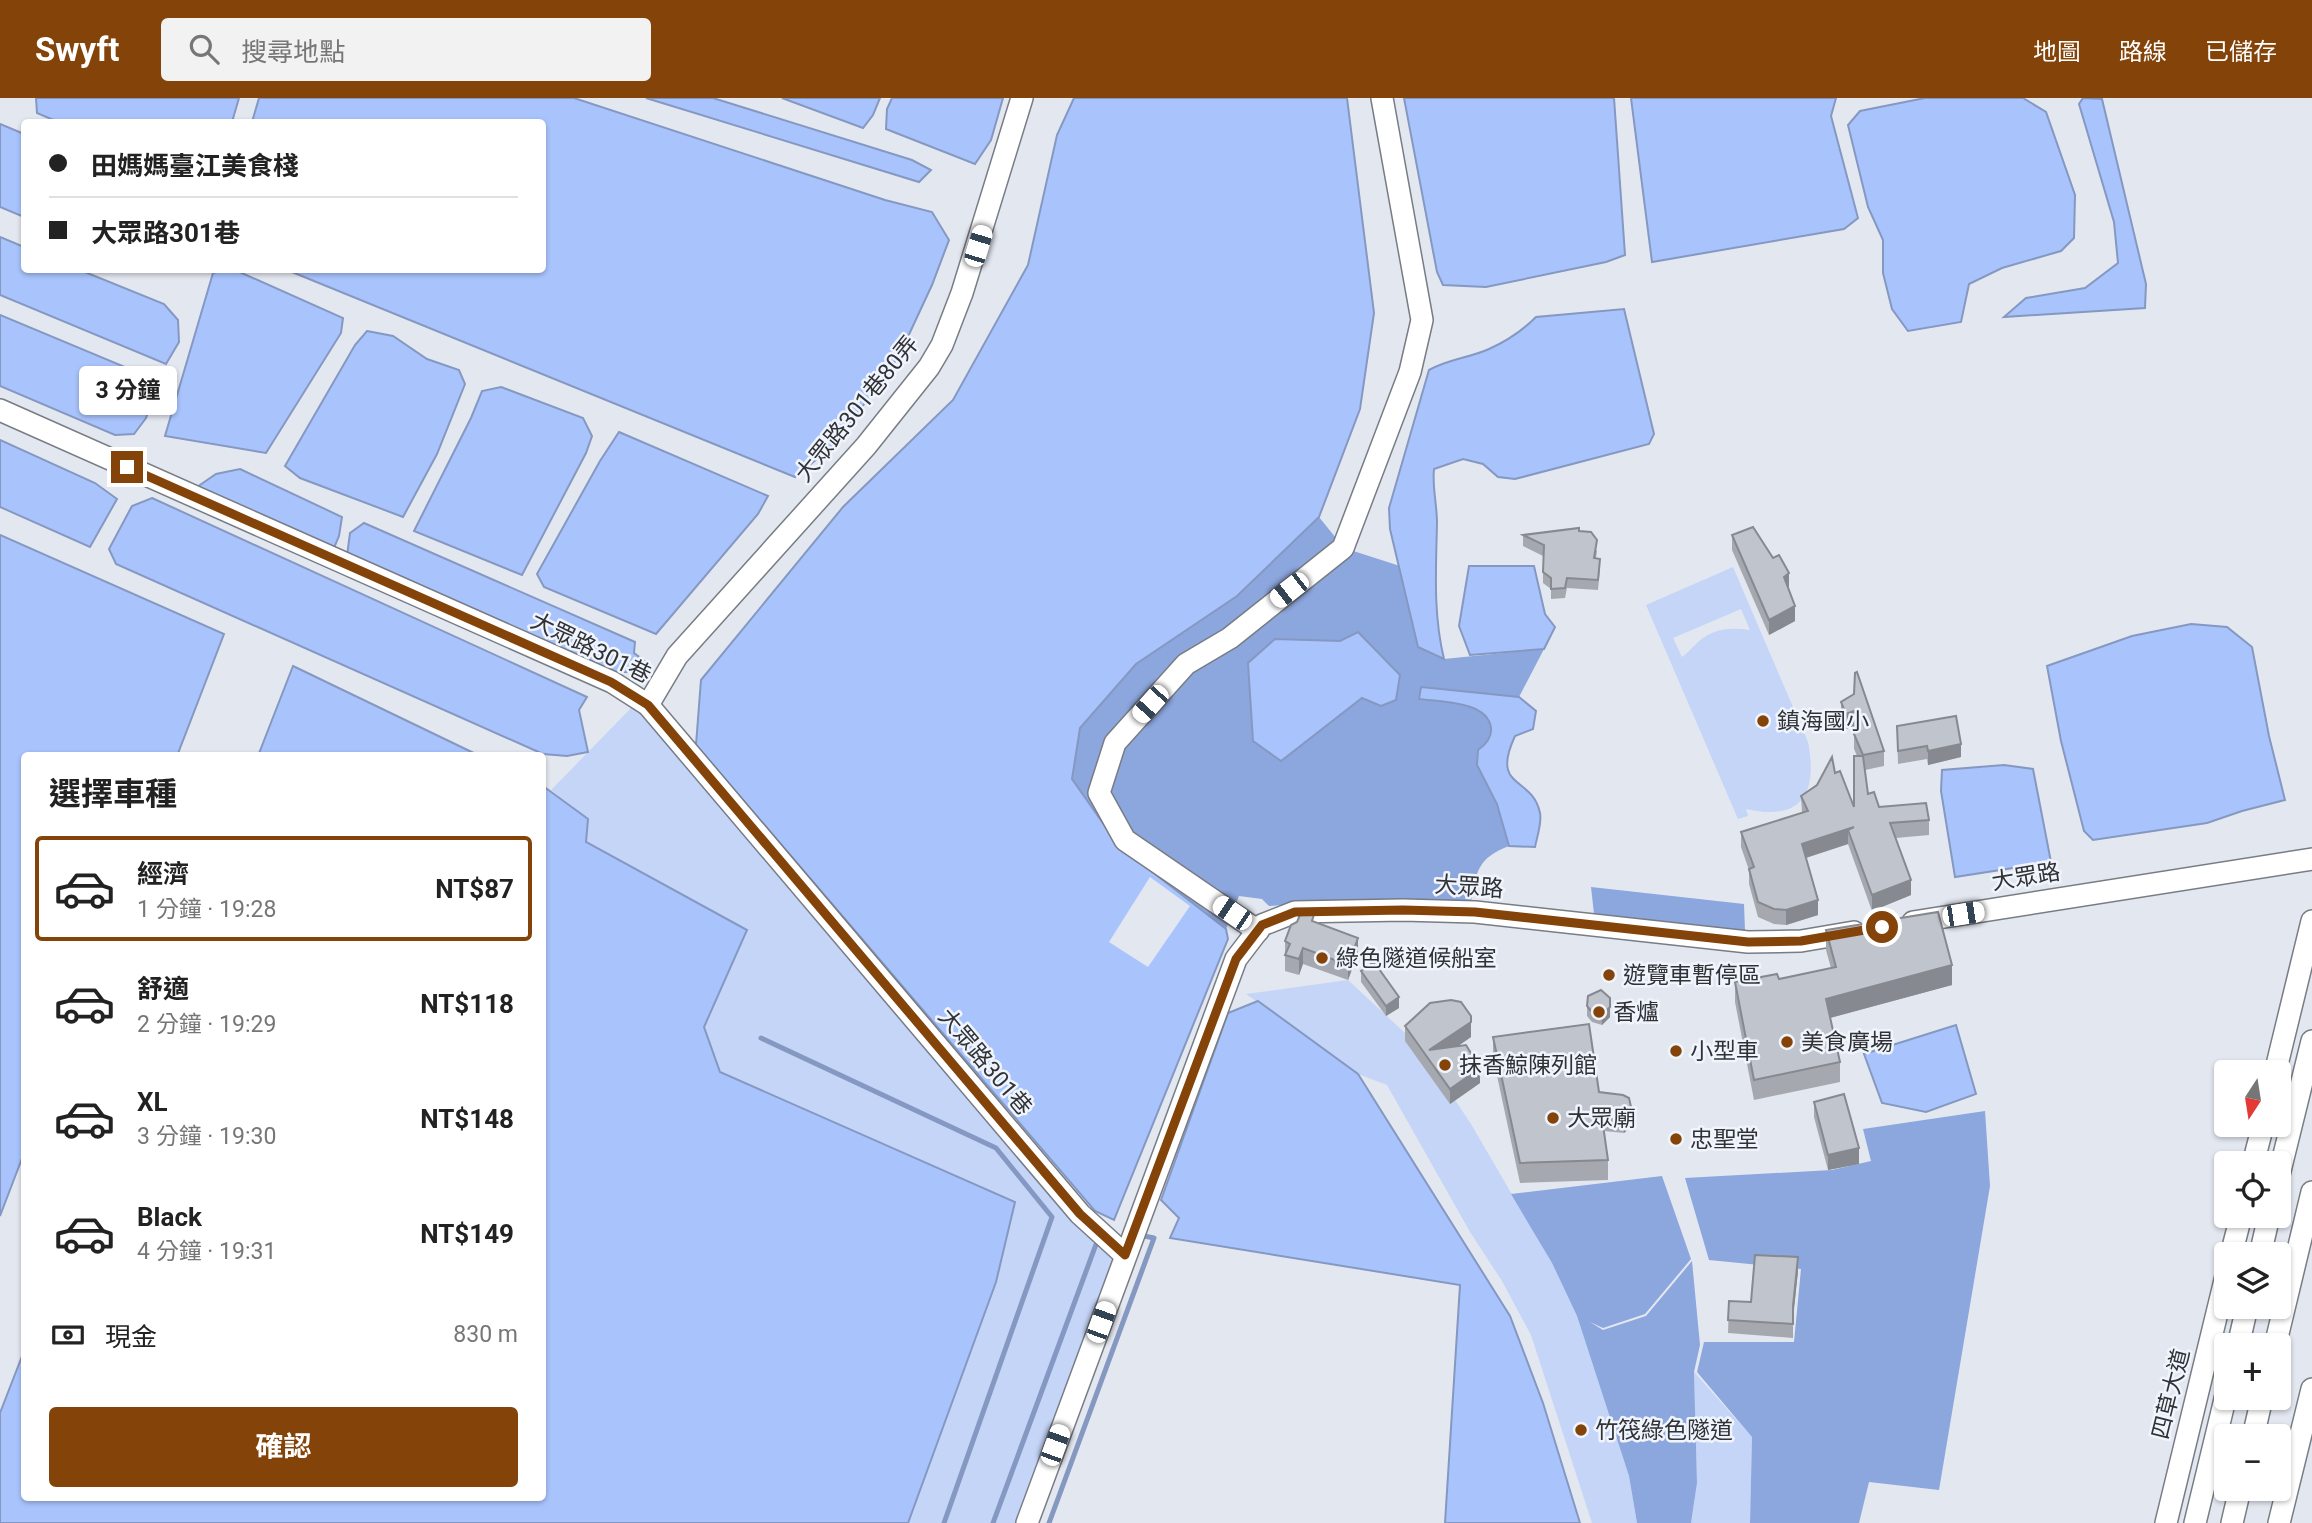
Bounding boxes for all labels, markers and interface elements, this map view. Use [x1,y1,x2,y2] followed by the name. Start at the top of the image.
[161,18,651,81] search box
[35,30,119,69] text: Swyft
[185,30,223,68] icon: search
[241,37,345,67] text: 搜尋地點
[2033,38,2081,66] text: 地圖
[2119,38,2167,66] text: 路線
[2205,38,2277,66] text: 已儲存
[91,151,299,181] text: 田媽媽臺江美食棧
[91,218,240,248] text: 大眾路301巷
[962,223,995,269] car
[790,331,924,487] street label: 大眾路301巷80弄
[78,366,176,414] callout: 3 分鐘
[96,377,160,404] text: 3 分鐘
[111,451,143,483] route end
[1266,569,1313,611] car
[526,607,656,689] street label: 大眾路301巷
[1129,681,1172,727] car
[1777,708,1869,735] place label: 鎮海國小
[1755,713,1771,729] marker: 鎮海國小
[49,775,177,813] text: 選擇車種
[53,857,116,920] icon: car
[1990,858,2062,896] street label: 大眾路
[137,859,189,889] text: 經濟
[1434,871,1504,903] street label: 大眾路
[435,874,514,904] text: NT$87
[1209,893,1256,933] car
[137,896,276,923] text: 1 分鐘 · 19:28
[1941,900,1986,928] car
[1866,911,1898,943] route start
[1336,945,1497,972] place label: 綠色隧道候船室
[1314,950,1330,966] marker: 綠色隧道候船室
[1623,962,1761,989] place label: 遊覽車暫停區
[1601,967,1617,983] marker: 遊覽車暫停區
[53,972,116,1035] icon: car
[137,974,189,1004] text: 舒適
[420,989,514,1019] text: NT$118
[1613,999,1659,1026] place label: 香爐
[933,1003,1037,1121] street label: 大眾路301巷
[1591,1004,1607,1020] marker: 香爐
[137,1011,276,1038] text: 2 分鐘 · 19:29
[1801,1029,1893,1056] place label: 美食廣場
[1779,1034,1795,1050] marker: 美食廣場
[1690,1038,1759,1065] place label: 小型車
[1668,1043,1684,1059] marker: 小型車
[1459,1052,1597,1079] place label: 抹香鯨陳列館
[1437,1057,1453,1073] marker: 抹香鯨陳列館
[2214,1060,2291,1138] north arrow
[2214,1060,2291,1501] map controls
[53,1087,116,1150] icon: car
[137,1087,168,1117] text: XL
[420,1104,514,1134] text: NT$148
[1567,1105,1636,1132] place label: 大眾廟
[1545,1110,1561,1126] marker: 大眾廟
[137,1123,276,1150] text: 3 分鐘 · 19:30
[1690,1126,1759,1153] place label: 忠聖堂
[1668,1131,1684,1147] marker: 忠聖堂
[2214,1151,2291,1228] button: locate
[53,1202,116,1265] icon: car
[137,1202,202,1232] text: Black
[420,1219,514,1249] text: NT$149
[137,1238,276,1265] text: 4 分鐘 · 19:31
[2214,1242,2291,1319] button: layers
[1084,1299,1119,1345] car
[49,1316,87,1354] icon: cash
[453,1321,518,1348] text: 830 m
[105,1322,157,1352] text: 現金
[2214,1333,2291,1410] button: +
[2147,1346,2195,1442] street label: 四草大道
[49,1407,518,1487] button: 確認
[1595,1417,1733,1444] place label: 竹筏綠色隧道
[1038,1422,1073,1468] car
[1573,1422,1589,1438] marker: 竹筏綠色隧道
[2214,1424,2291,1501] button: −

